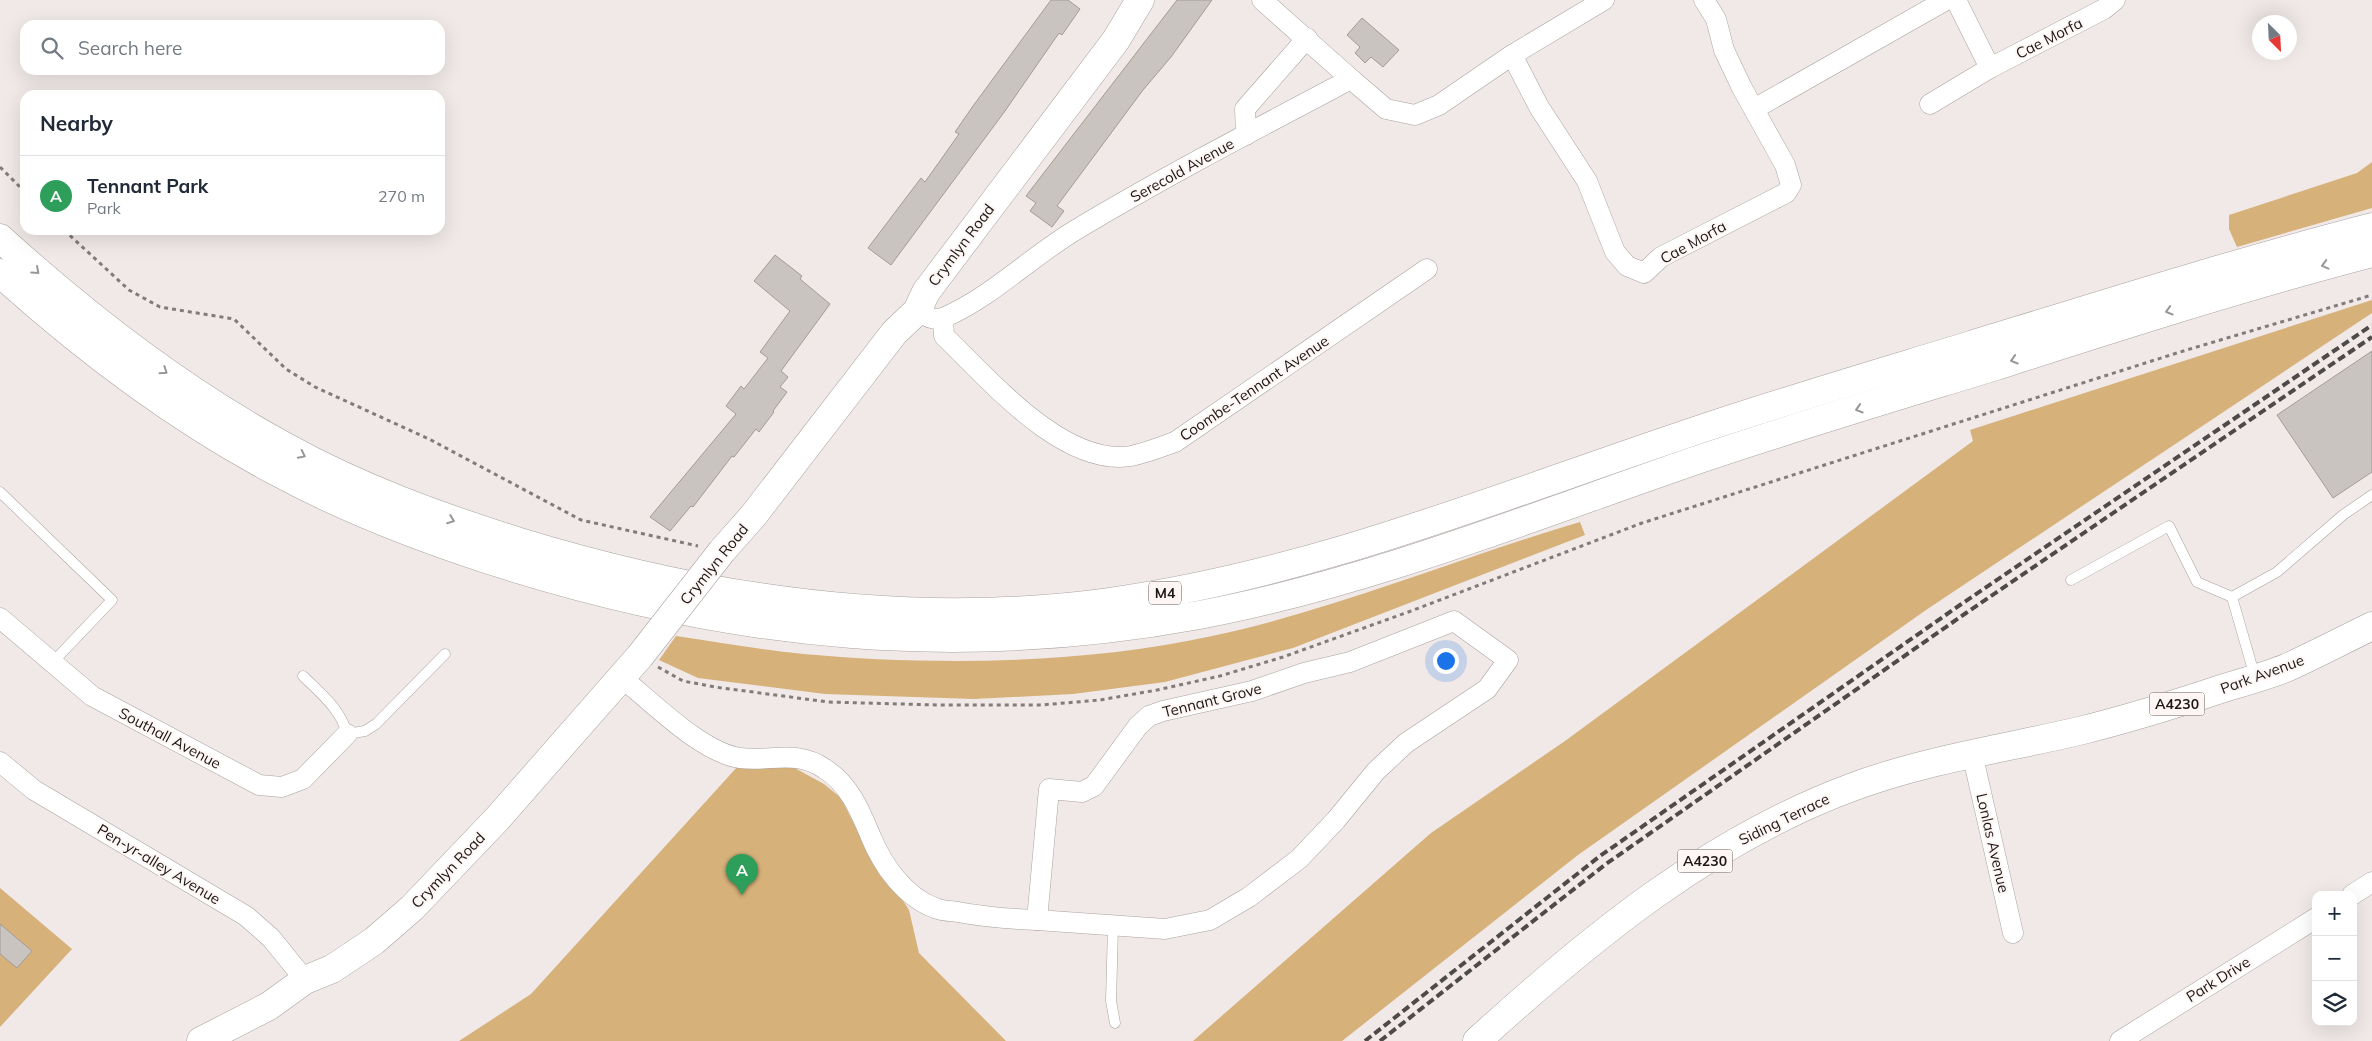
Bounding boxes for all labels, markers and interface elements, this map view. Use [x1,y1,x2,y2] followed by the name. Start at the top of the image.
[2012,13,2086,63] street label: Cae Morfa
[2252,15,2297,60] north arrow
[20,20,445,75] search box
[38,34,66,62] icon: search
[78,36,182,60] text: Search here
[40,110,113,136] text: Nearby
[1127,134,1237,206] street label: Serecold Avenue
[87,174,208,198] text: Tennant Park
[50,186,62,206] text: A
[378,186,425,206] text: 270 m
[87,198,121,218] text: Park
[924,200,998,290] street label: Crymlyn Road
[1657,216,1729,268] street label: Cae Morfa
[2321,260,2329,270] one-way arrow
[30,265,39,274] one-way arrow
[2165,306,2174,316] one-way arrow
[1176,331,1332,445] street label: Coombe-Tennant Avenue
[2010,354,2019,364] one-way arrow
[158,365,168,374] one-way arrow
[1855,403,1864,413] one-way arrow
[297,449,306,459] one-way arrow
[446,514,455,525] one-way arrow
[676,520,752,608] street label: Crymlyn Road
[1149,582,1181,604] road number: M4
[1433,648,1459,674] your location
[2218,650,2306,698] street label: Park Avenue
[1161,679,1263,721] street label: Tennant Grove
[2150,692,2204,716] road number: A4230
[116,703,224,773] street label: Southall Avenue
[1736,789,1832,849] street label: Siding Terrace
[1972,791,2014,895] street label: Lonlas Avenue
[94,820,224,908] street label: Pen-yr-alley Avenue
[407,828,489,912] street label: Crymlyn Road
[1678,849,1732,872] road number: A4230
[726,854,758,895] pin: A
[2312,891,2357,1026] map controls
[2312,891,2357,936] button: +
[2312,936,2357,981] button: −
[2183,952,2253,1006] street label: Park Drive
[2312,981,2357,1026] button: layers

